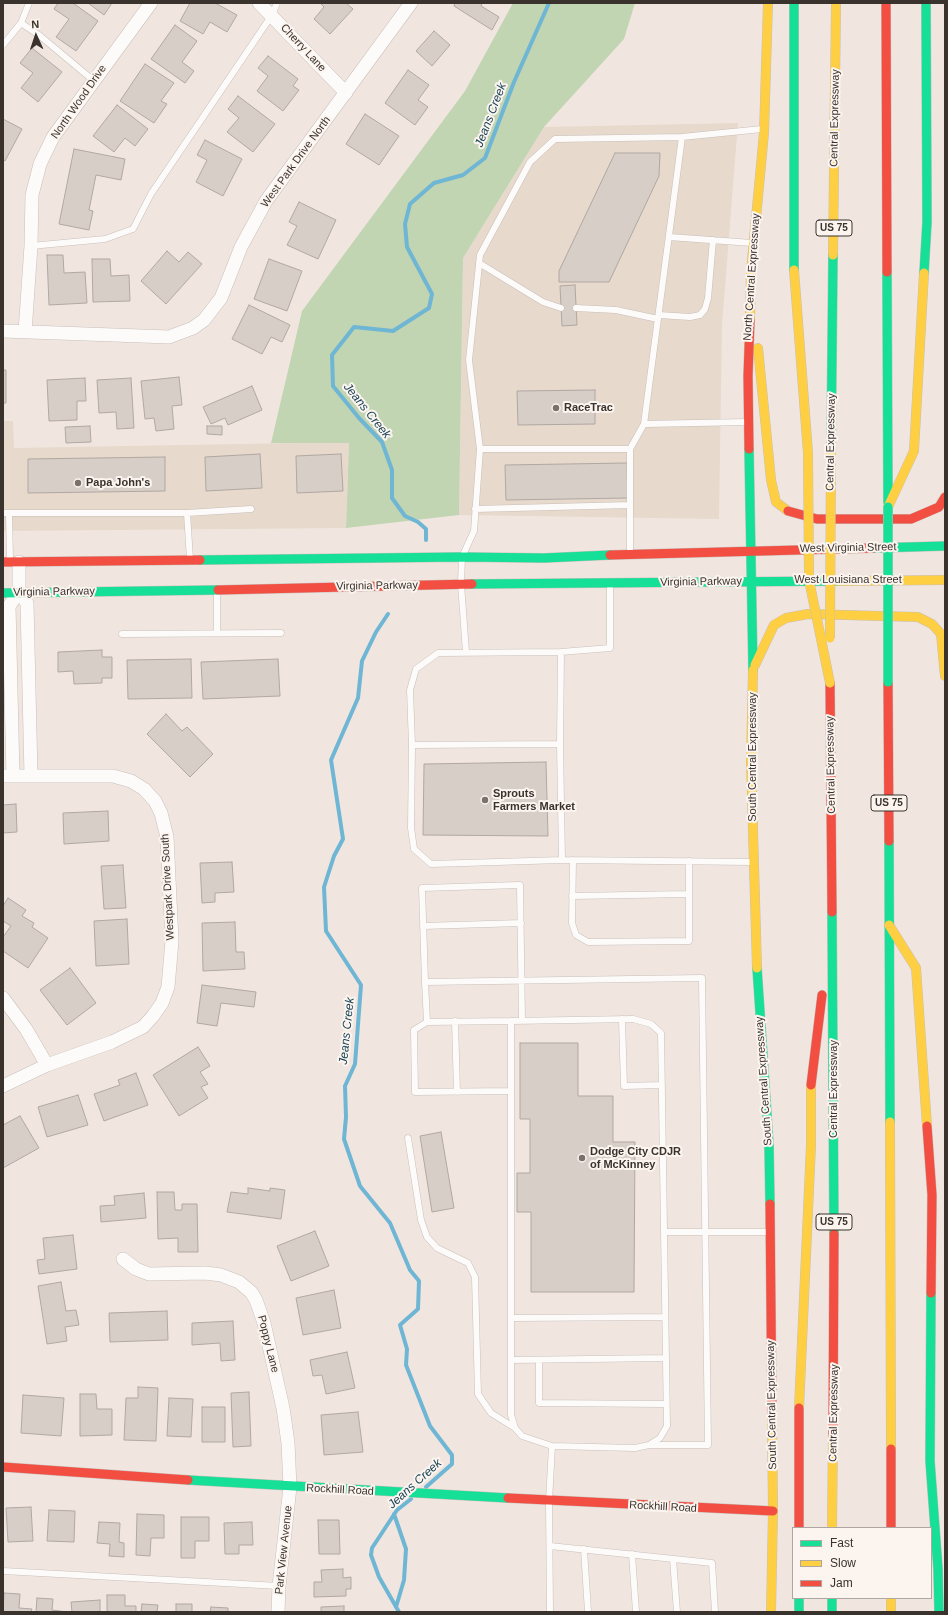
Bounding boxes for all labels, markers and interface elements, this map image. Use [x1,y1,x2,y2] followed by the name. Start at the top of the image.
[16,16,56,56] north arrow
[31,18,40,30] text: N
[278,21,328,75] street label: Cherry Lane
[49,62,109,142] street label: North Wood Drive
[828,69,842,167] street label: Central Expressway
[472,81,510,149] water label: Jeans Creek
[259,114,333,210] street label: West Park Drive North
[741,213,763,341] street label: North Central Expressway
[816,220,852,236] road number: US 75
[340,380,394,442] water label: Jeans Creek
[824,393,838,491] street label: Central Expressway
[564,401,613,415] place label: RaceTrac
[551,403,561,413] marker: RaceTrac
[86,476,150,490] place label: Papa John's
[73,478,83,488] marker: Papa John's
[799,541,897,555] street label: West Virginia Street
[794,573,902,587] street label: West Louisiana Street
[660,575,742,589] street label: Virginia Parkway
[336,579,418,593] street label: Virginia Parkway
[13,585,95,599] street label: Virginia Parkway
[746,692,760,822] street label: South Central Expressway
[824,716,838,814] street label: Central Expressway
[493,787,575,813] place label: Sprouts Farmers Market
[480,795,490,805] marker: Sprouts Farmers Market
[871,795,907,811] road number: US 75
[159,833,177,941] street label: Westpark Drive South
[336,997,358,1065] water label: Jeans Creek
[753,1016,775,1146] street label: South Central Expressway
[827,1040,841,1138] street label: Central Expressway
[590,1145,681,1171] place label: Dodge City CDJR of McKinney
[577,1153,587,1163] marker: Dodge City CDJR of McKinney
[816,1214,852,1230] road number: US 75
[254,1314,282,1374] street label: Poppy Lane
[764,1340,780,1470] street label: South Central Expressway
[827,1364,841,1462] street label: Central Expressway
[385,1456,445,1512] water label: Jeans Creek
[306,1482,374,1498] street label: Rockhill Road
[629,1499,697,1515] street label: Rockhill Road
[273,1505,295,1595] street label: Park View Avenue
[792,1527,932,1599] legend
[830,1536,853,1550] text: Fast
[830,1556,856,1570] text: Slow
[830,1576,853,1590] text: Jam

